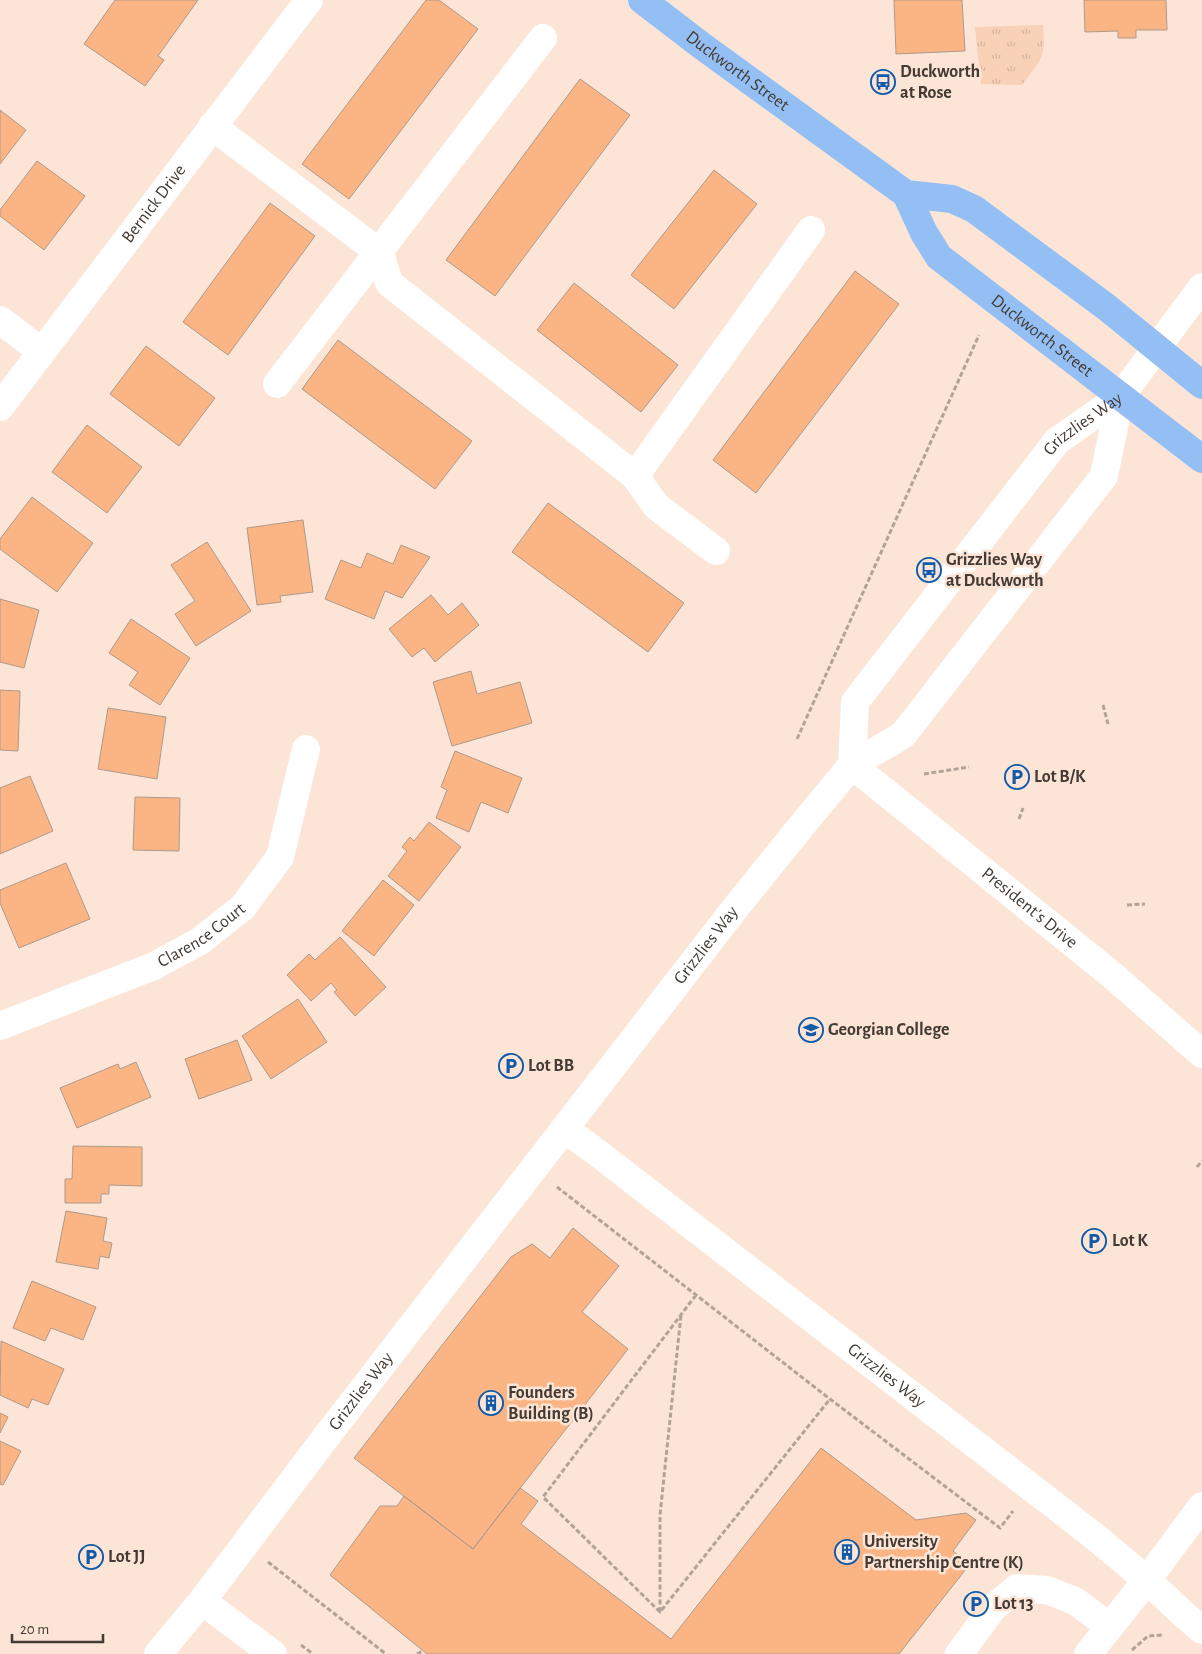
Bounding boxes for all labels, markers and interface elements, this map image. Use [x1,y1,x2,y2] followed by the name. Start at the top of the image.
[682,28,792,115] street label: Duckworth Street
[900,63,980,102] place label: Duckworth at Rose
[870,69,896,95] bus stop icon: Duckworth at Rose
[119,161,189,246] street label: Bernick Drive
[988,291,1096,381] street label: Duckworth Street
[1040,389,1126,459] street label: Grizzlies Way
[946,551,1044,590] place label: Grizzlies Way at Duckworth
[916,557,942,583] bus stop icon: Grizzlies Way at Duckworth
[1004,764,1030,790] parking icon: Lot B/K
[1034,768,1086,786] place label: Lot B/K
[978,864,1081,952] street label: President's Drive
[155,899,249,971] street label: Clarence Court
[671,903,742,988] street label: Grizzlies Way
[798,1017,824,1043] school or university icon: Georgian College
[828,1021,950,1039] place label: Georgian College
[498,1053,524,1079] parking icon: Lot BB
[528,1057,574,1075] place label: Lot BB
[1081,1228,1107,1254] parking icon: Lot K
[1112,1232,1148,1250] place label: Lot K
[844,1340,929,1412] street label: Grizzlies Way
[326,1349,397,1434] street label: Grizzlies Way
[508,1384,594,1423] place label: Founders Building (B)
[478,1390,504,1416] building icon: Founders Building (B)
[864,1533,1024,1572] place label: University Partnership Centre (K)
[834,1539,860,1565] building icon: University Partnership Centre (K)
[78,1544,104,1570] parking icon: Lot JJ
[108,1548,145,1566] place label: Lot JJ
[963,1591,989,1617] parking icon: Lot 13
[994,1595,1034,1613] place label: Lot 13
[12,1612,104,1644] scale bar
[20,1622,49,1637] text: 20 m

